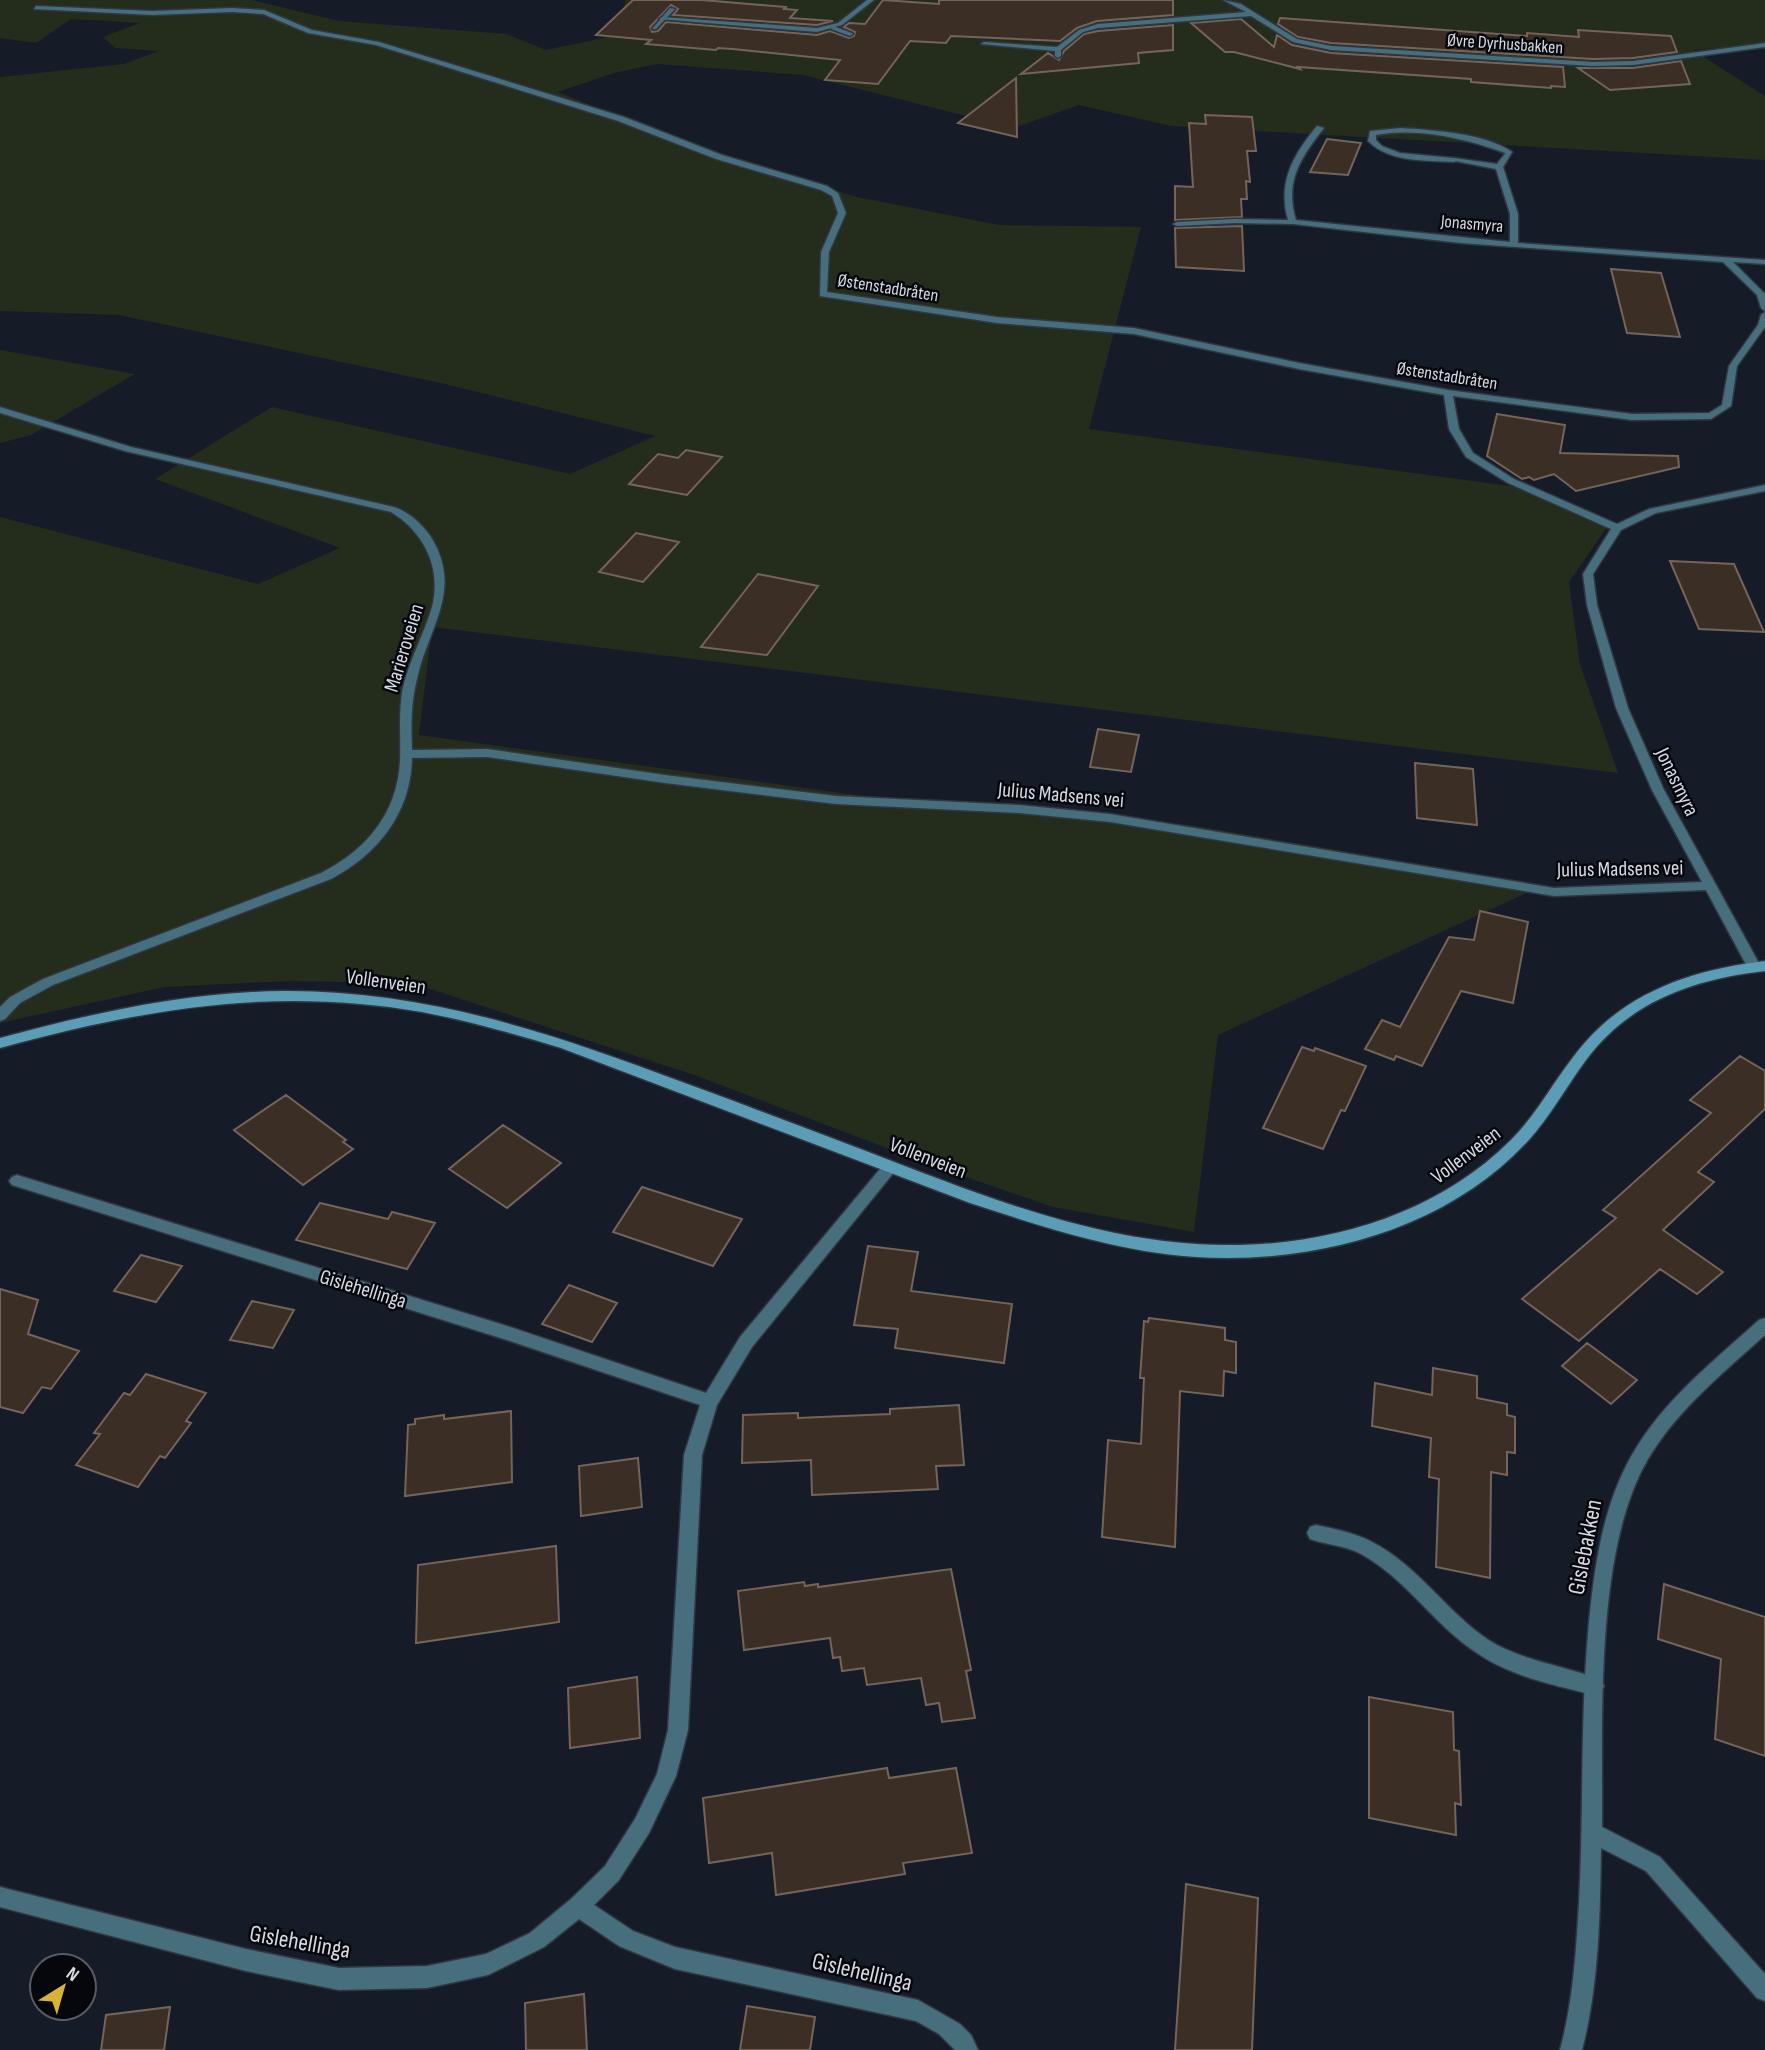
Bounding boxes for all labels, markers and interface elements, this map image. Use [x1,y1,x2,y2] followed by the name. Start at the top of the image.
[1446,29,1564,59] street label: Øvre Dyrhusbakken
[1439,211,1504,237] street label: Jonasmyra
[836,270,940,306] street label: Østenstadbråten
[1395,358,1499,394] street label: Østenstadbråten
[379,601,429,695] street label: Marieroveien
[1649,743,1704,820] street label: Jonasmyra
[996,777,1125,813] street label: Julius Madsens vei
[1556,855,1683,883] street label: Julius Madsens vei
[344,964,428,1000] street label: Vollenveien
[1426,1121,1506,1189] street label: Vollenveien
[886,1132,970,1184] street label: Vollenveien
[317,1264,409,1314] street label: Gislehellinga
[1562,1497,1608,1597] street label: Gislebakken
[247,1919,353,1965] street label: Gislehellinga
[809,1946,915,1998] street label: Gislehellinga
[28,1952,98,2022] north arrow
[61,1962,83,1987] text: N

